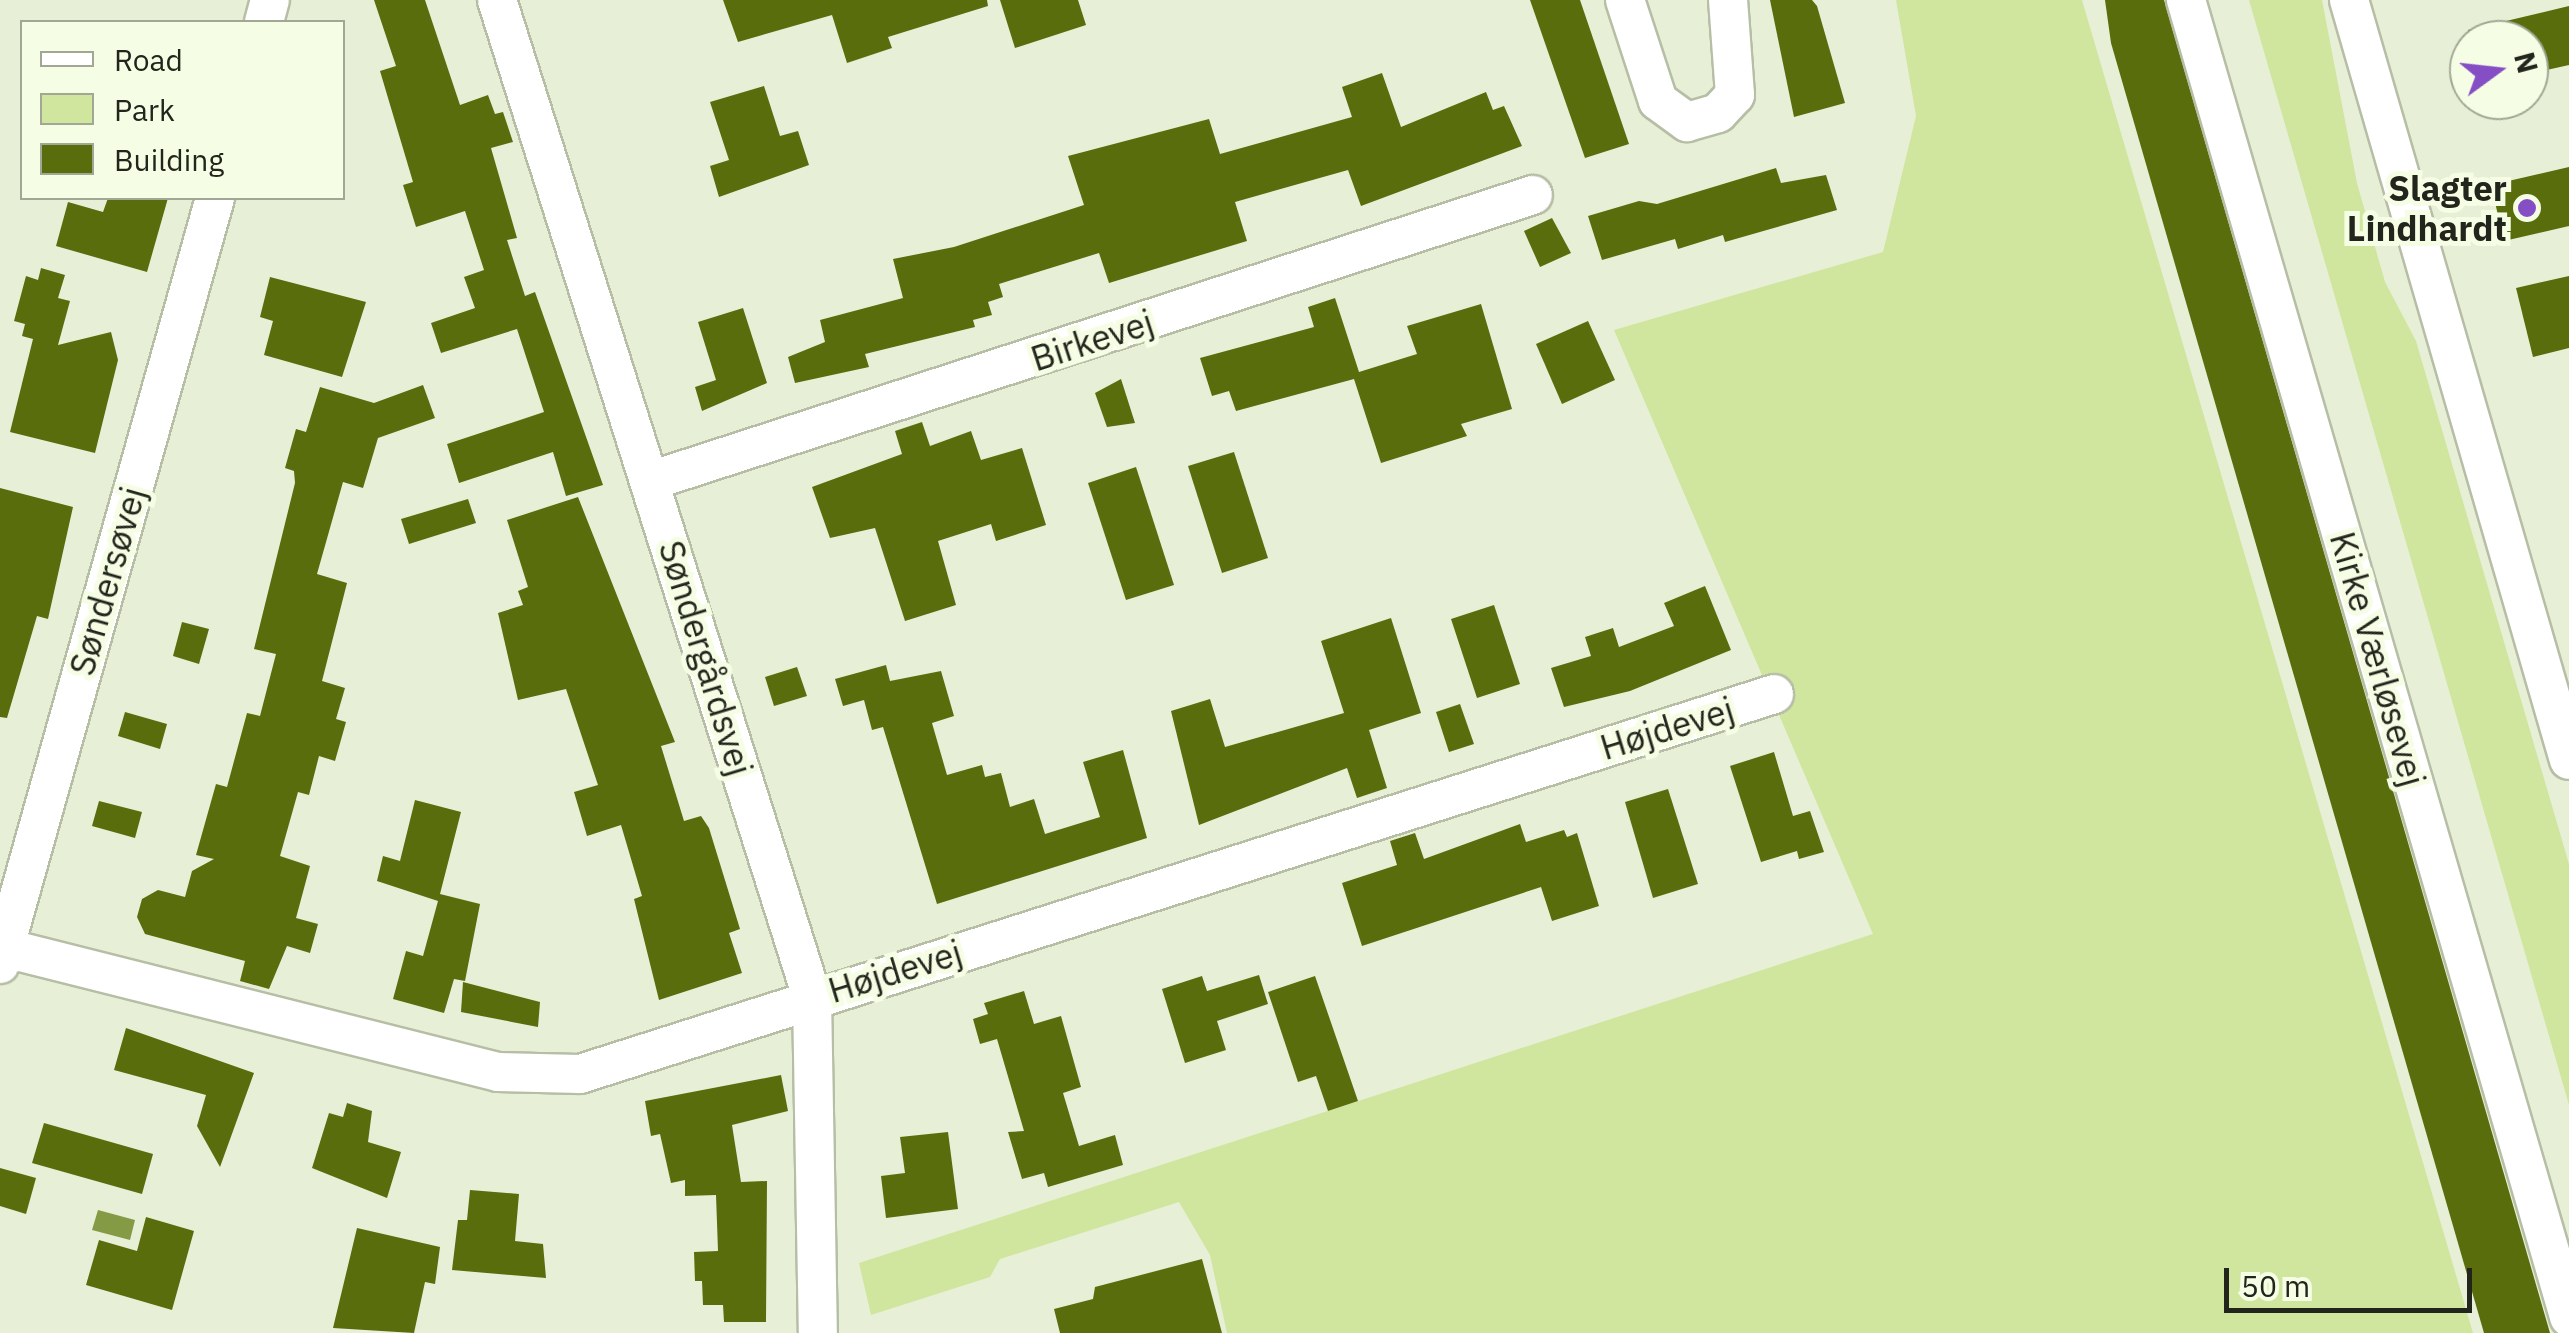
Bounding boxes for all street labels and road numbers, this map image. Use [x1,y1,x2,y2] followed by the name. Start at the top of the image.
[1026,301,1158,379] street label: Birkevej
[60,482,154,680] street label: Søndersøvej
[2322,527,2434,791] street label: Kirke Værløsevej
[650,536,762,780] street label: Søndergårdsvej
[1595,688,1739,768] street label: Højdevej
[823,931,967,1011] street label: Højdevej

